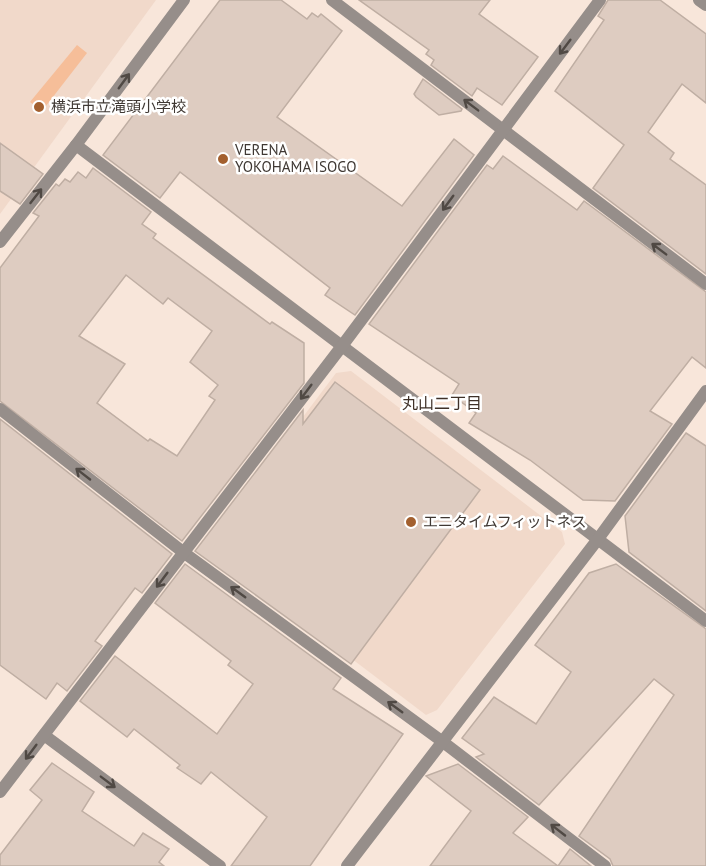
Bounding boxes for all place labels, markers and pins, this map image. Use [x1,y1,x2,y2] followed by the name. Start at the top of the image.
[51,97,186,116] place label: 横浜市立滝頭小学校
[32,100,46,114] marker: 横浜市立滝頭小学校
[234,140,357,176] place label: VERENA YOKOHAMA ISOGO
[216,152,230,166] marker: VERENA YOKOHAMA ISOGO
[423,512,587,531] place label: エニタイムフィットネス
[404,515,418,529] marker: エニタイムフィットネス

